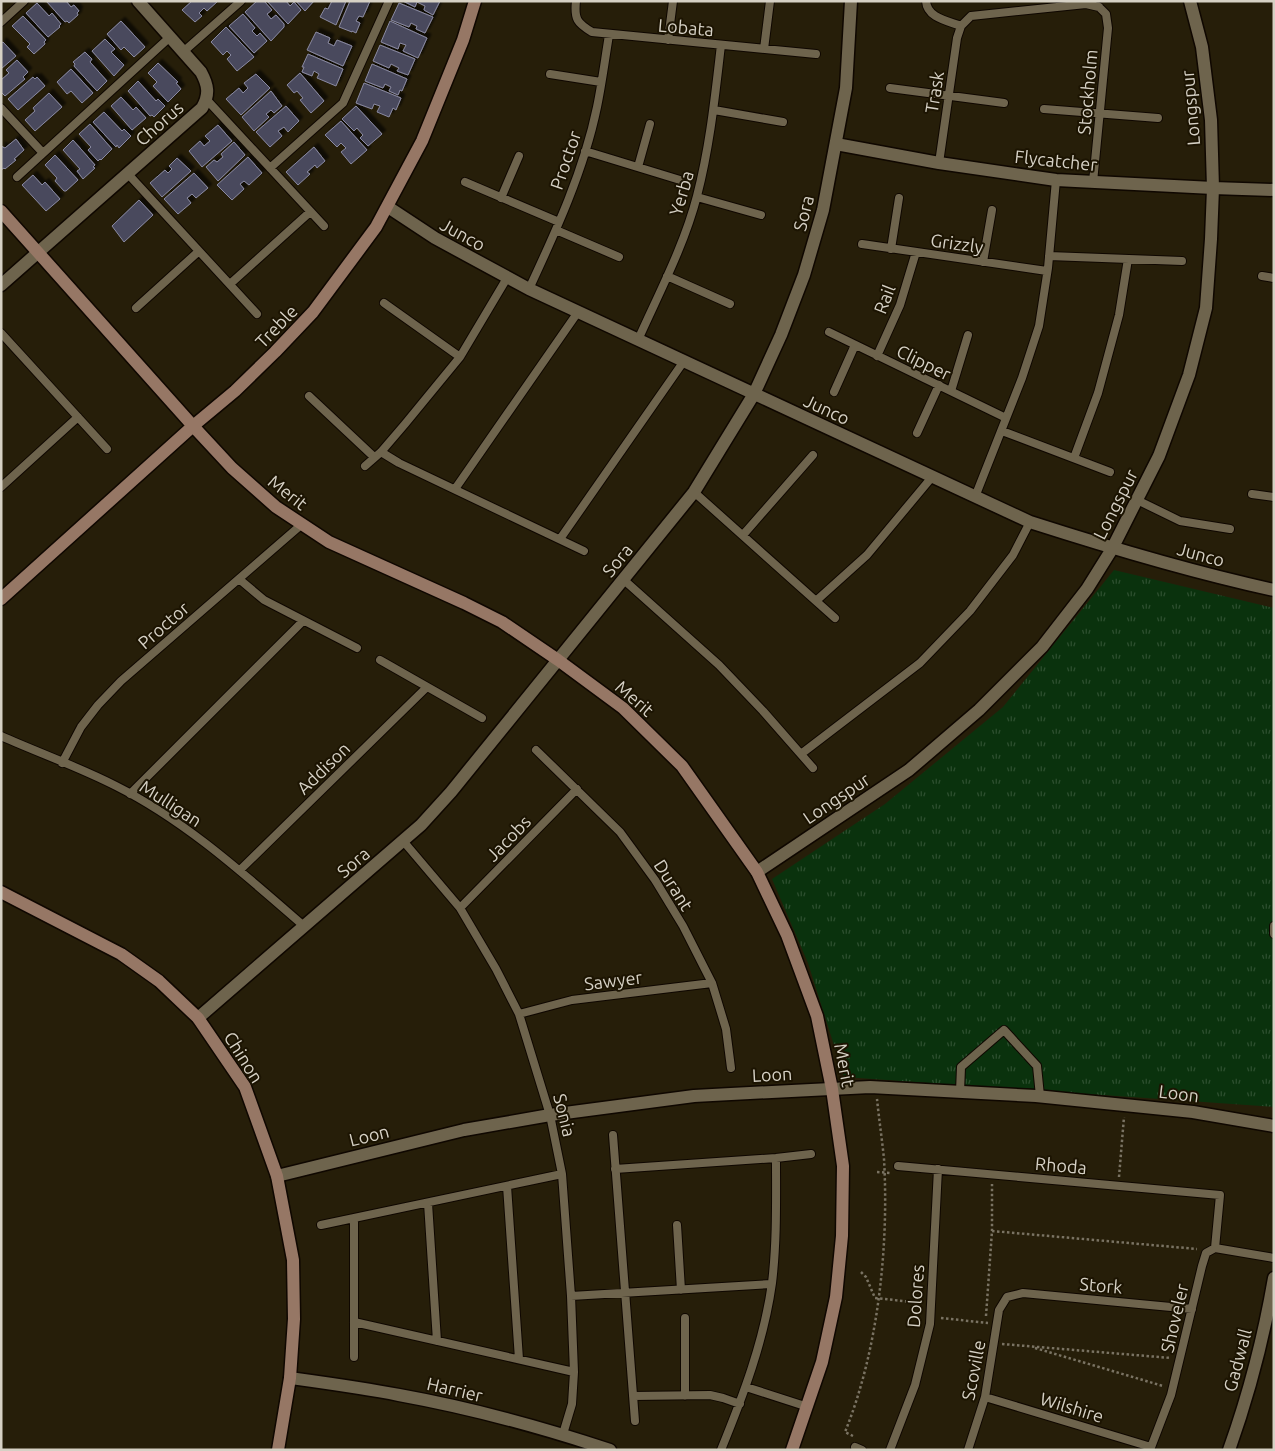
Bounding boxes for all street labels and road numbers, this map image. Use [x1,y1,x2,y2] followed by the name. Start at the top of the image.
[657,15,715,39] street label: Lobata
[1073,49,1101,135] street label: Stockholm
[1177,69,1203,147] street label: Longspur
[921,70,947,114] street label: Trask
[131,97,187,149] street label: Chorus
[546,128,584,192] street label: Proctor
[1014,146,1098,174] street label: Flycatcher
[665,168,697,218] street label: Yerba
[789,193,817,233] street label: Sora
[437,214,489,254] street label: Junco
[929,229,985,257] street label: Grizzly
[869,281,899,316] street label: Rail
[251,301,301,351] street label: Treble
[894,340,955,384] street label: Clipper
[801,390,853,428] street label: Junco
[1089,466,1141,542] street label: Longspur
[265,471,311,513] street label: Merit
[1175,538,1227,570] street label: Junco
[598,540,636,580] street label: Sora
[133,597,193,653] street label: Proctor
[612,676,658,720] street label: Merit
[292,738,354,798] street label: Addison
[799,768,873,827] street label: Longspur
[136,776,206,830] street label: Mulligan
[482,811,535,865] street label: Jacobs
[333,843,373,881] street label: Sora
[651,856,697,914] street label: Durant
[583,966,643,993] street label: Sawyer
[220,1028,268,1086] street label: Chinon
[831,1042,859,1088] street label: Merit
[751,1063,793,1085] street label: Loon
[1158,1081,1200,1105] street label: Loon
[550,1091,580,1139] street label: Sonia
[347,1120,391,1150] street label: Loon
[1034,1153,1088,1177] street label: Rhoda
[903,1264,927,1328] street label: Dolores
[1079,1273,1123,1297] street label: Stork
[1156,1281,1192,1355] street label: Shoveler
[1219,1326,1255,1394] street label: Gadwall
[957,1338,989,1402] street label: Scoville
[425,1373,485,1405] street label: Harrier
[1038,1388,1106,1426] street label: Wilshire

